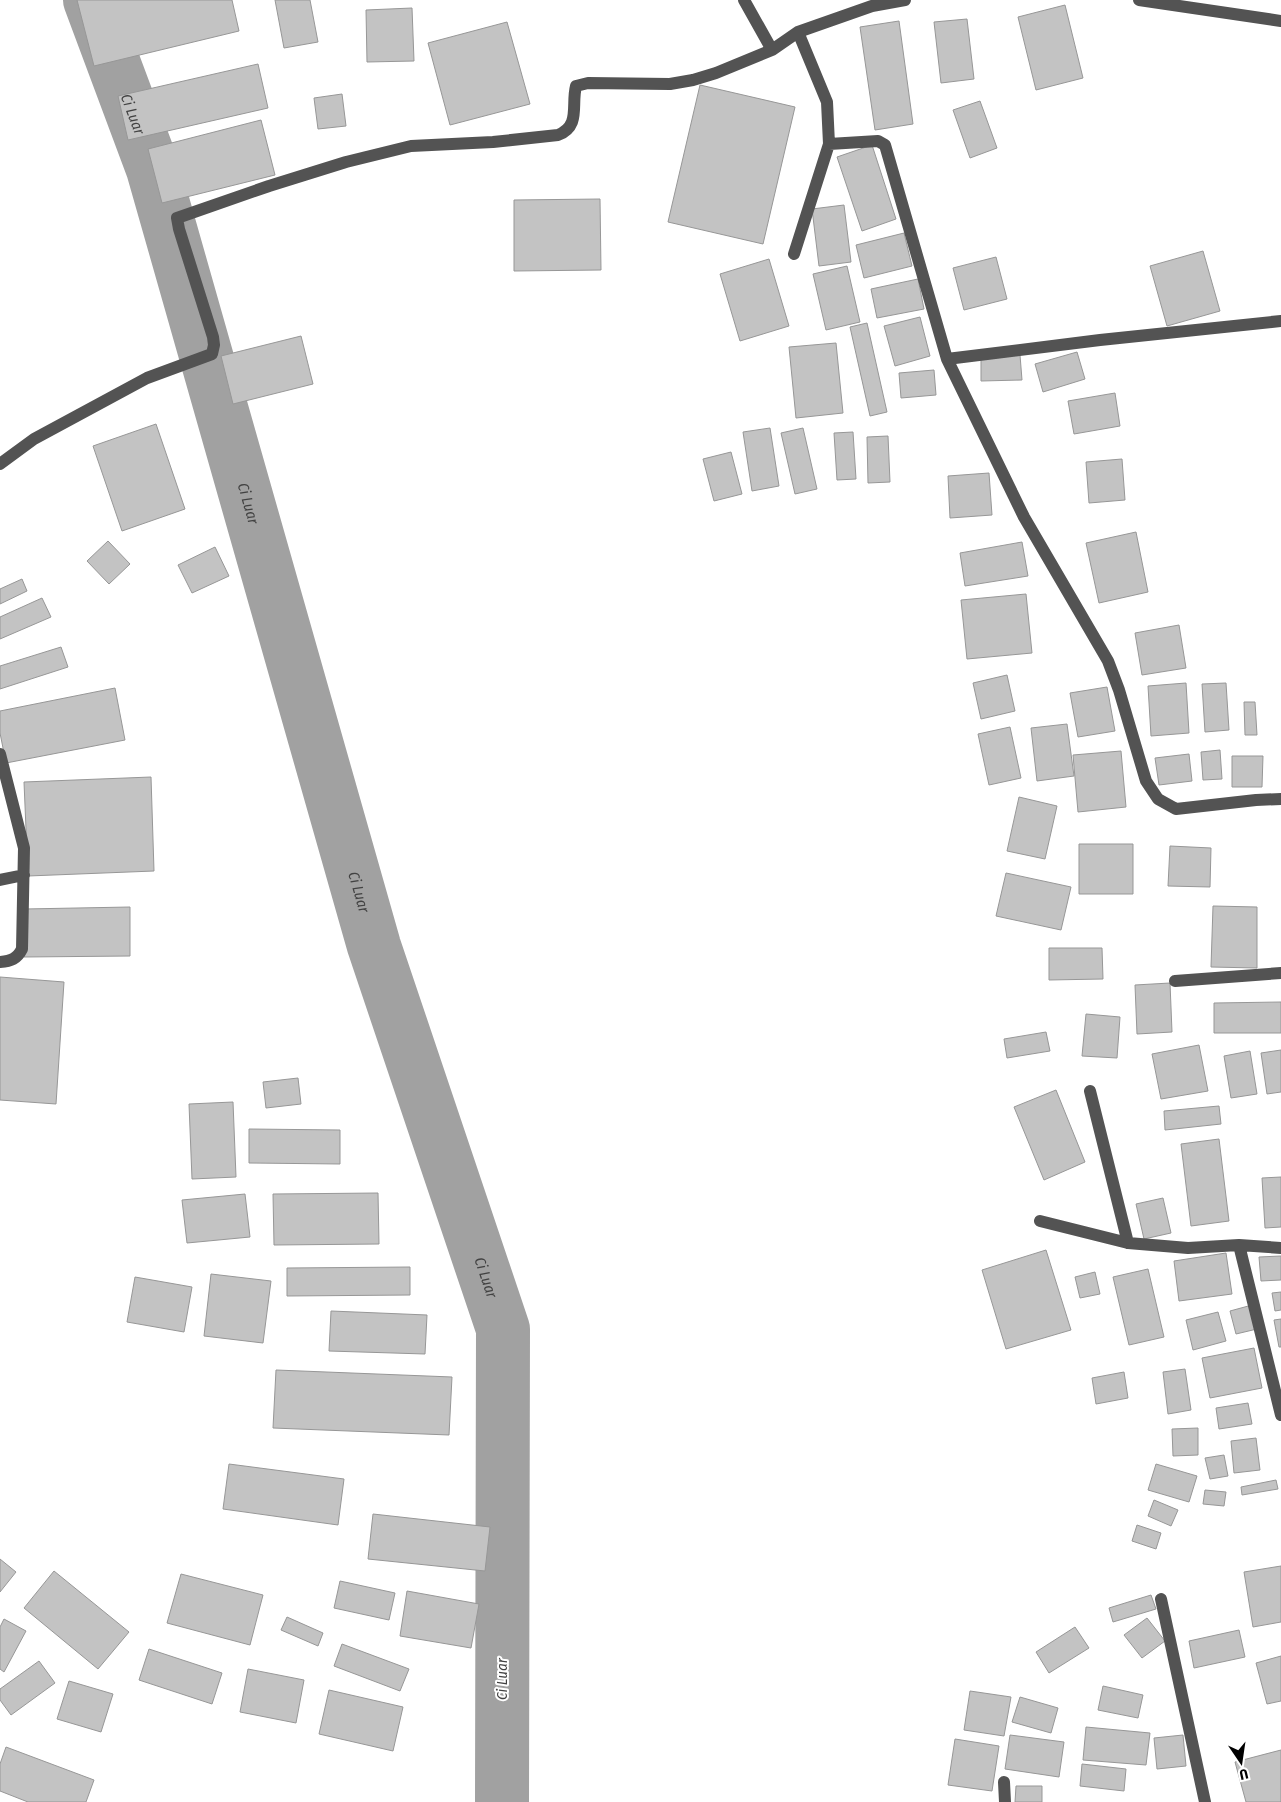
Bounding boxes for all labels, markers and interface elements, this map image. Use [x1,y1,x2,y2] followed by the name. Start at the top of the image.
[117,91,149,138] water label: Ci Luar
[234,481,263,527] water label: Ci Luar
[344,869,373,915] water label: Ci Luar
[470,1255,501,1301] water label: Ci Luar
[493,1657,511,1700] water label: Ci Luar
[1216,1737,1266,1787] north arrow
[1238,1765,1250,1783] text: U

